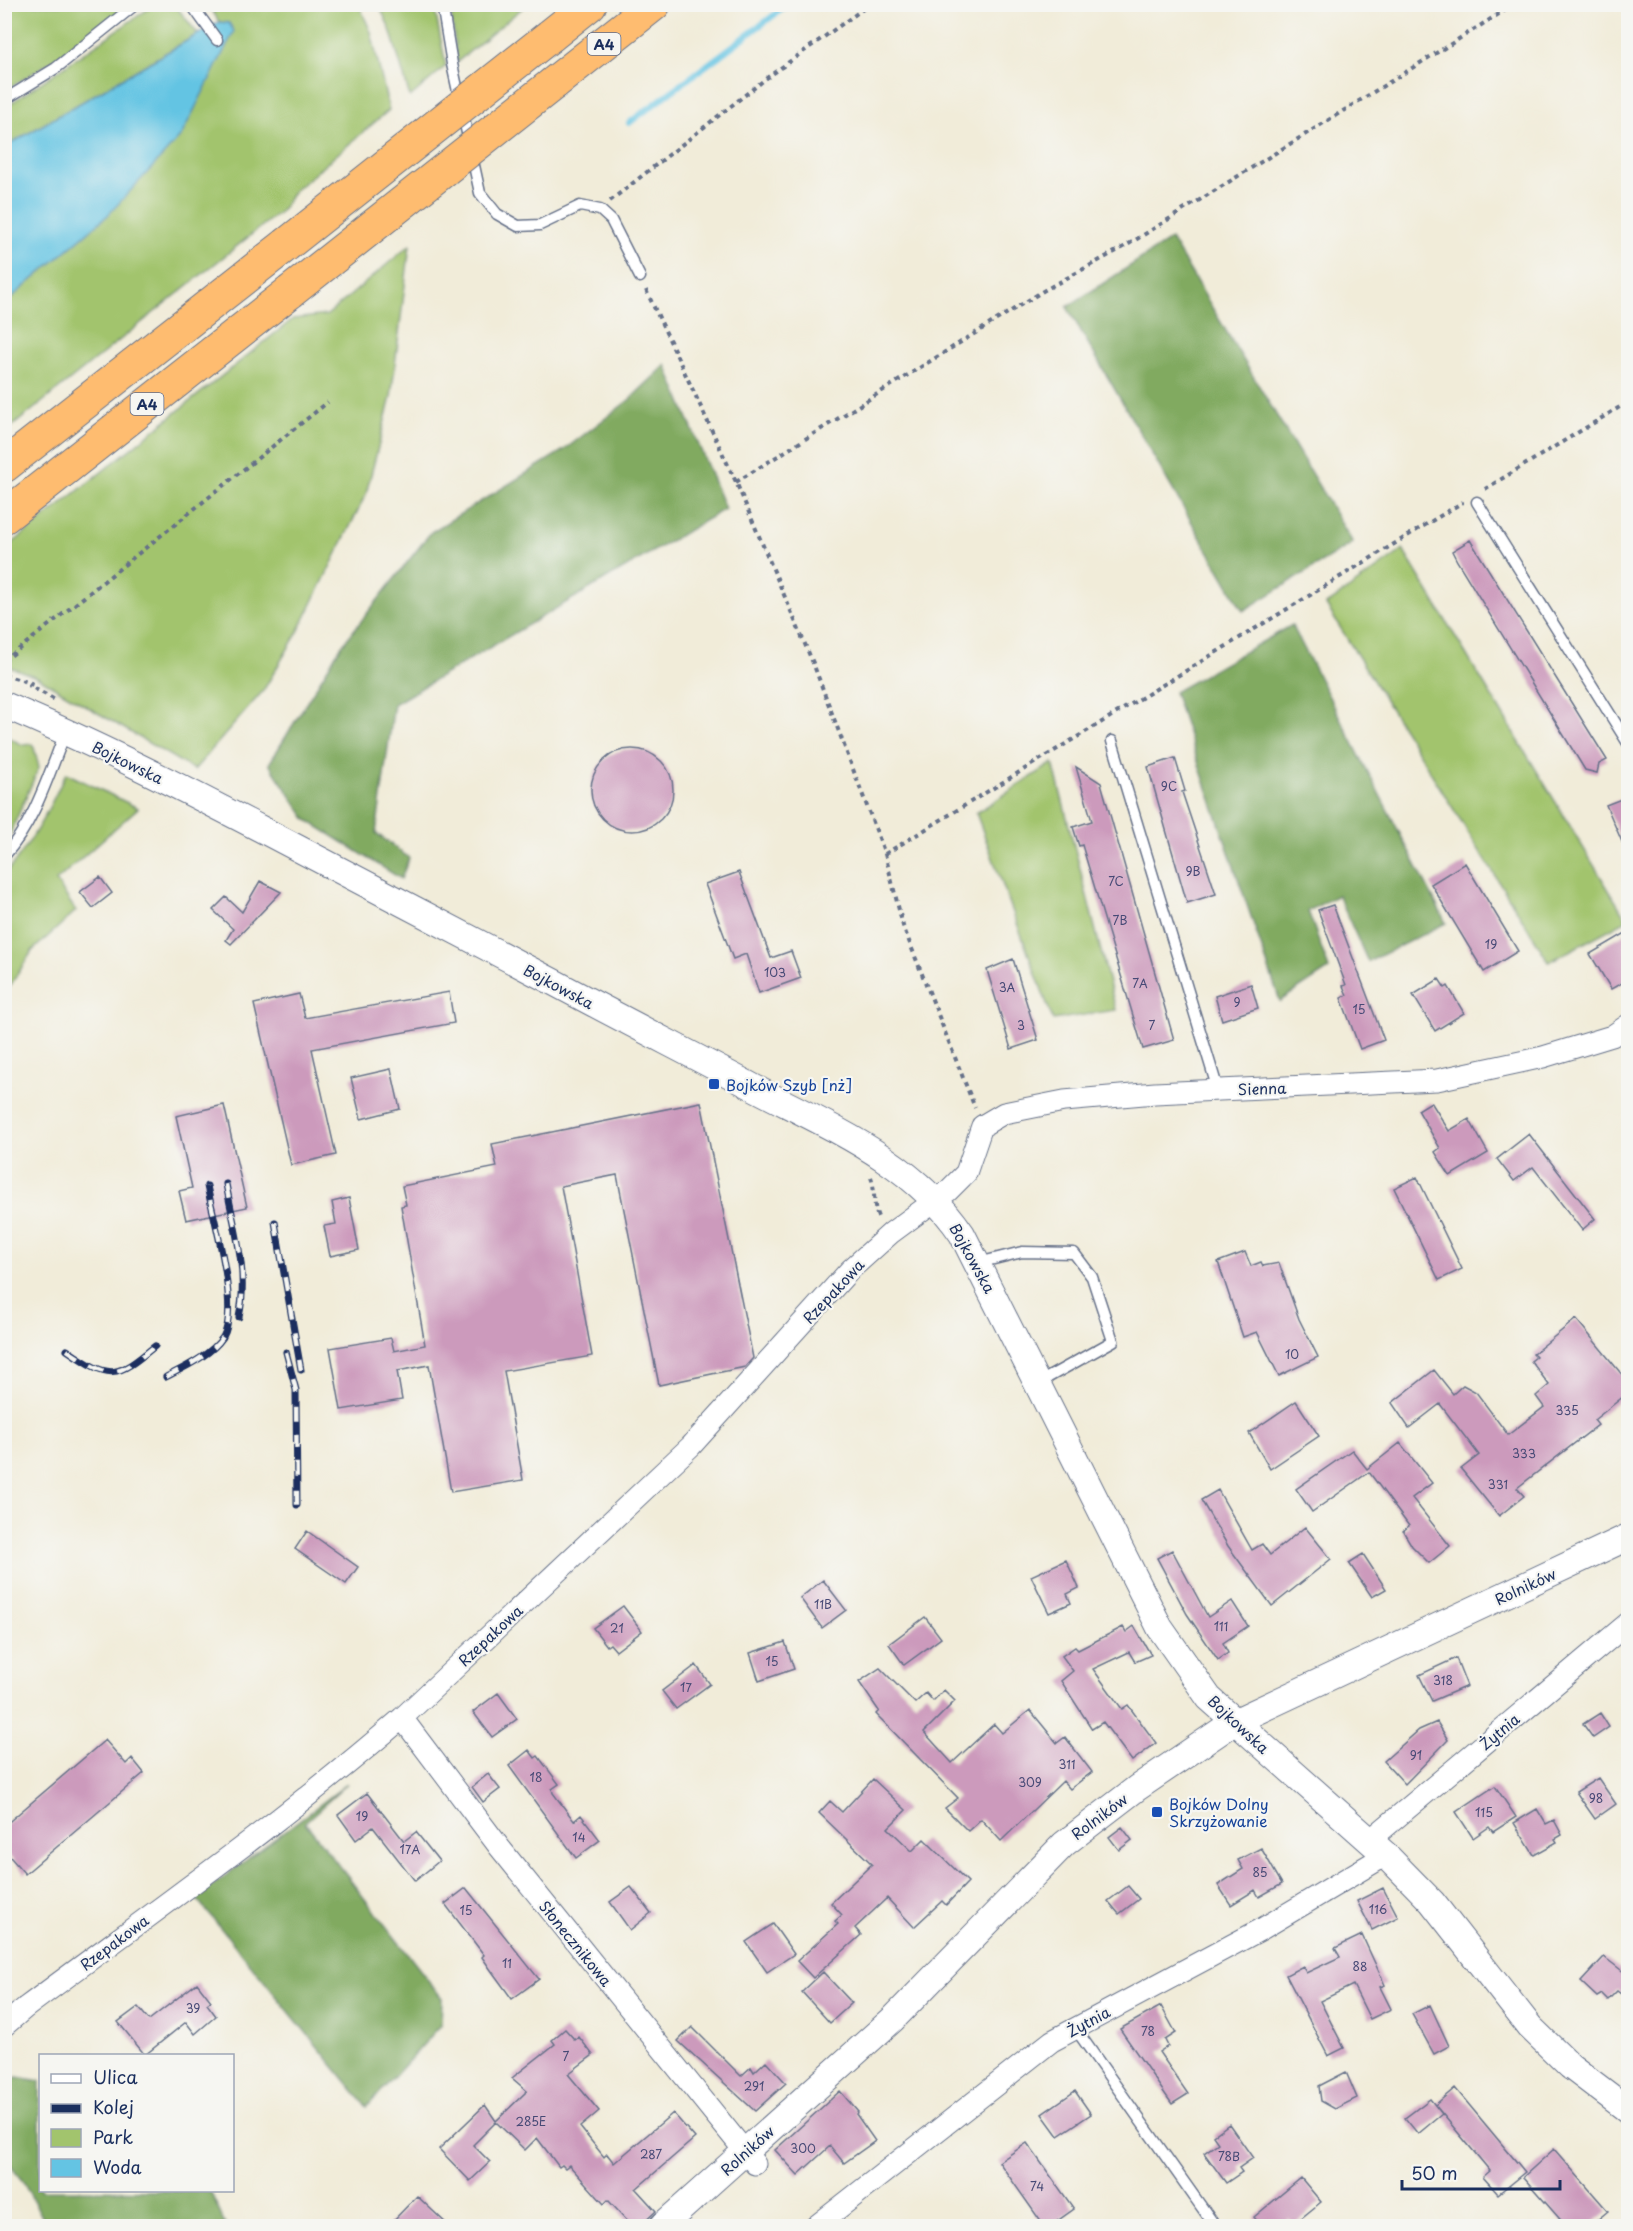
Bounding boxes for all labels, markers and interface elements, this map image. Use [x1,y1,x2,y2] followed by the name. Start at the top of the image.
[588,33,620,55] road number: A4
[130,393,164,415] road number: A4
[88,735,168,789] street label: Bojkowska
[1161,777,1177,795] house number: 9C
[1186,862,1201,880] house number: 9B
[1108,872,1124,890] house number: 7C
[1113,911,1127,929] house number: 7B
[1485,935,1497,953] house number: 19
[520,958,599,1014] street label: Bojkowska
[764,963,786,981] house number: 103
[1132,974,1148,992] house number: 7A
[999,978,1016,996] house number: 3A
[1233,993,1241,1011] house number: 9
[1352,1000,1366,1018] house number: 15
[1017,1016,1025,1034] house number: 3
[1149,1016,1156,1034] house number: 7
[726,1073,852,1096] place label: Bojków Szyb [nż]
[1237,1076,1287,1100] street label: Sienna
[707,1077,721,1091] marker: Bojków Szyb [nż]
[944,1219,1002,1298] street label: Bojkowska
[797,1253,870,1329] street label: Rzepakowa
[1285,1345,1299,1363] house number: 10
[1555,1401,1579,1419] house number: 335
[1512,1444,1536,1462] house number: 333
[1488,1475,1508,1493] house number: 331
[1491,1561,1560,1610] street label: Rolników
[814,1595,832,1613] house number: 11B
[452,1598,528,1671] street label: Rzepakowa
[1214,1617,1228,1635] house number: 111
[610,1619,624,1637] house number: 21
[765,1652,779,1670] house number: 15
[1433,1671,1453,1689] house number: 318
[680,1678,692,1696] house number: 17
[1203,1689,1275,1759] street label: Bojkowska
[1474,1707,1525,1755] street label: Żytnia
[1410,1746,1422,1764] house number: 91
[1058,1755,1076,1773] house number: 311
[530,1768,542,1786] house number: 18
[1018,1773,1042,1791] house number: 309
[1066,1787,1133,1845] street label: Rolników
[1589,1789,1603,1807] house number: 98
[1169,1792,1269,1832] place label: Bojków Dolny Skrzyżowanie
[1475,1803,1493,1821] house number: 115
[1150,1805,1164,1819] marker: Bojków Dolny Skrzyżowanie
[356,1807,368,1825] house number: 19
[572,1828,586,1846] house number: 14
[400,1840,420,1858] house number: 17A
[1253,1863,1267,1881] house number: 85
[534,1895,618,1991] street label: Słonecznikowa
[1369,1900,1387,1918] house number: 116
[459,1901,473,1919] house number: 15
[75,1908,154,1976] street label: Rzepakowa
[502,1954,512,1972] house number: 11
[1353,1957,1367,1975] house number: 88
[186,1999,200,2017] house number: 39
[1062,2000,1115,2042] street label: Żytnia
[1141,2022,1155,2040] house number: 78
[563,2047,570,2065] house number: 7
[39,2054,234,2192] legend
[93,2063,138,2090] text: Ulica
[744,2077,764,2095] house number: 291
[93,2093,134,2120] text: Kolej
[516,2112,546,2130] house number: 285E
[715,2119,779,2180] street label: Rolników
[93,2123,133,2150] text: Park
[790,2139,816,2157] house number: 300
[640,2145,662,2163] house number: 287
[1218,2147,1240,2165] house number: 78B
[93,2153,142,2180] text: Woda
[1402,2153,1560,2191] scale bar
[1411,2159,1458,2186] text: 50 m
[1030,2177,1044,2195] house number: 74

